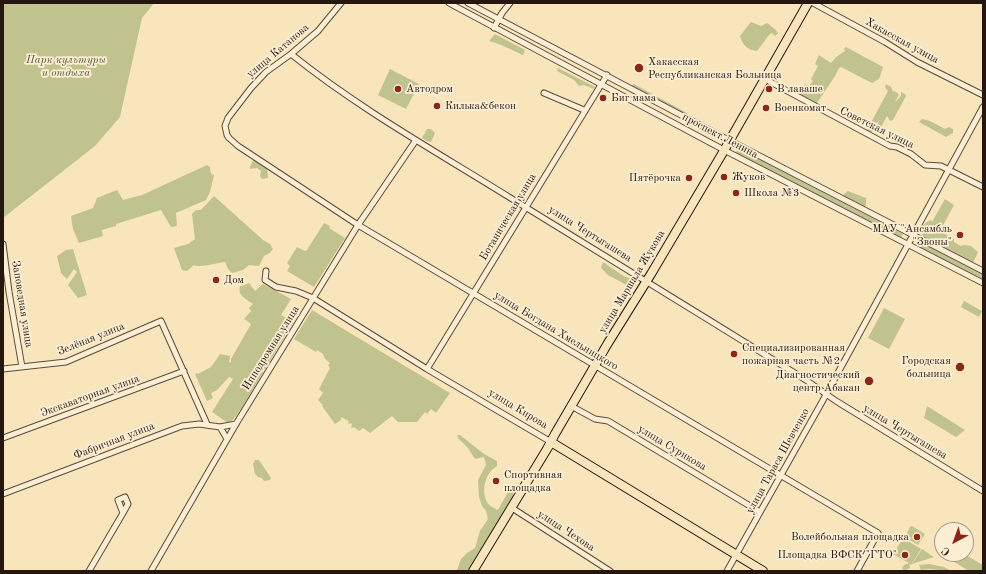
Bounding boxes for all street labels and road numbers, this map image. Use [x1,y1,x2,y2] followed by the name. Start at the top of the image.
[863,15,941,67] street label: Хакасская улица
[244,21,312,81] street label: улица Катанова
[838,104,916,152] street label: Советская улица
[680,110,760,162] street label: проспект Ленина
[477,171,539,263] street label: Ботаническая улица
[546,203,634,265] street label: улица Чертыгашева
[596,228,668,336] street label: улица Маршала Жукова
[9,260,35,348] street label: Заповедная улица
[491,289,621,373] street label: улица Богдана Хмельницкого
[240,303,302,393] street label: Ипподромная улица
[56,320,126,358] street label: Зелёная улица
[39,372,141,420] street label: Экскаваторная улица
[486,386,550,432] street label: улица Кирова
[860,402,950,462] street label: улица Чертыгашева
[744,406,812,516] street label: улица Тараса Шевченко
[72,419,156,463] street label: Фабричная улица
[635,422,709,474] street label: улица Сурикова
[535,508,597,554] street label: улица Чехова

